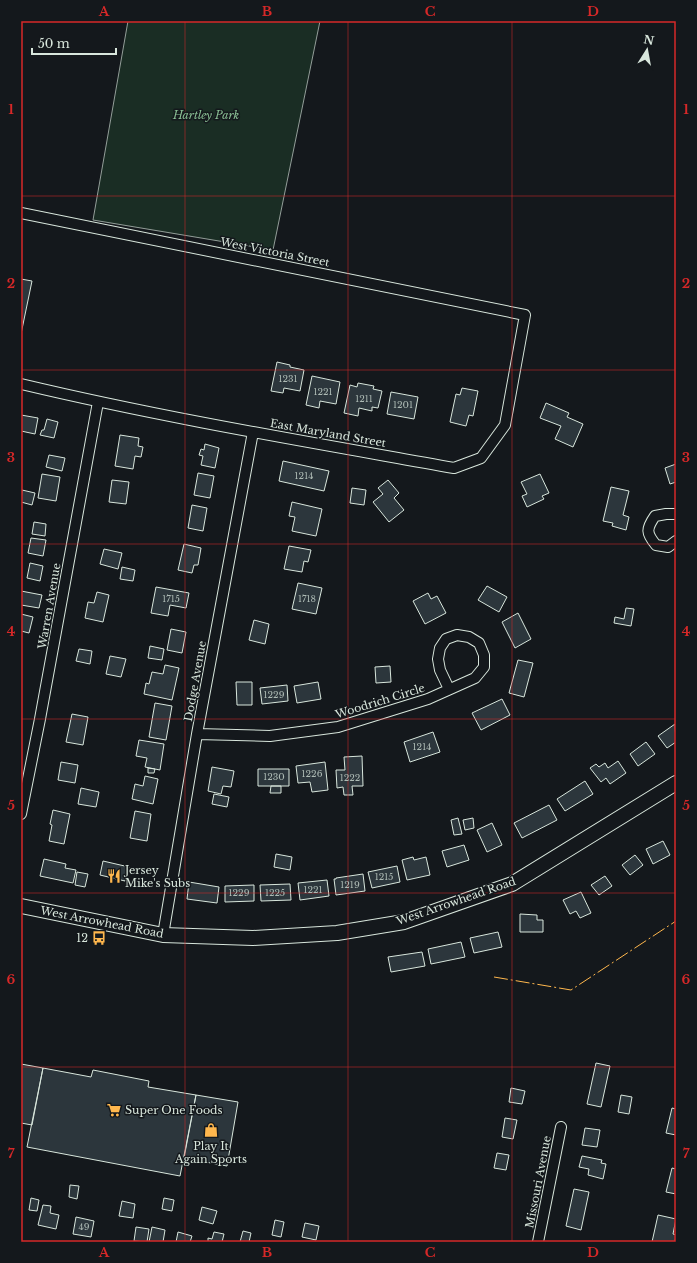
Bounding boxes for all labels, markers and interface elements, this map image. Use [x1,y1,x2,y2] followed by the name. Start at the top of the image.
[98,3,110,20] text: A
[262,3,272,20] text: B
[425,3,436,20] text: C
[587,3,599,20] text: D
[32,30,116,56] scale bar
[627,30,667,70] north arrow
[642,32,656,48] text: N
[38,36,70,51] text: 50 m
[8,101,14,118] text: 1
[683,101,689,118] text: 1
[172,108,239,122] park label: Hartley Park
[218,234,332,270] street label: West Victoria Street
[7,275,15,292] text: 2
[682,275,690,292] text: 2
[278,373,298,384] house number: 1231
[313,386,333,397] house number: 1221
[355,393,373,404] house number: 1211
[393,399,413,410] house number: 1201
[269,416,388,450] street label: East Maryland Street
[7,449,15,466] text: 3
[682,449,690,466] text: 3
[295,470,313,481] house number: 1214
[34,562,63,651] street label: Warren Avenue
[162,593,180,604] house number: 1715
[298,593,316,604] house number: 1718
[7,623,16,640] text: 4
[682,623,691,640] text: 4
[181,640,209,722] street label: Dodge Avenue
[333,681,427,722] street label: Woodrich Circle
[264,689,285,700] house number: 1229
[413,741,431,752] house number: 1214
[302,768,323,779] house number: 1226
[263,771,285,782] house number: 1230
[340,772,360,783] house number: 1222
[7,797,15,814] text: 5
[682,797,690,814] text: 5
[123,863,190,890] place label: Jersey Mike's Subs
[106,868,122,884] restaurant icon: Jersey Mike's Subs
[375,871,393,882] house number: 1215
[394,874,518,928] street label: West Arrowhead Road
[340,879,360,890] house number: 1219
[303,884,323,895] house number: 1221
[229,887,250,898] house number: 1229
[265,887,285,898] house number: 1225
[38,903,165,941] street label: West Arrowhead Road
[91,930,107,946] bus stop icon: 12
[76,931,88,945] place label: 12
[7,971,16,988] text: 6
[682,971,691,988] text: 6
[106,1102,122,1118] supermarket icon: Super One Foods
[125,1103,223,1117] place label: Super One Foods
[203,1122,219,1138] shop icon: Play It Again Sports
[522,1135,554,1229] street label: Missouri Avenue
[174,1139,247,1166] place label: Play It Again Sports
[8,1145,15,1162] text: 7
[683,1145,690,1162] text: 7
[78,1221,90,1232] house number: 49
[98,1244,110,1261] text: A
[262,1244,272,1261] text: B
[425,1244,436,1261] text: C
[587,1244,599,1261] text: D

